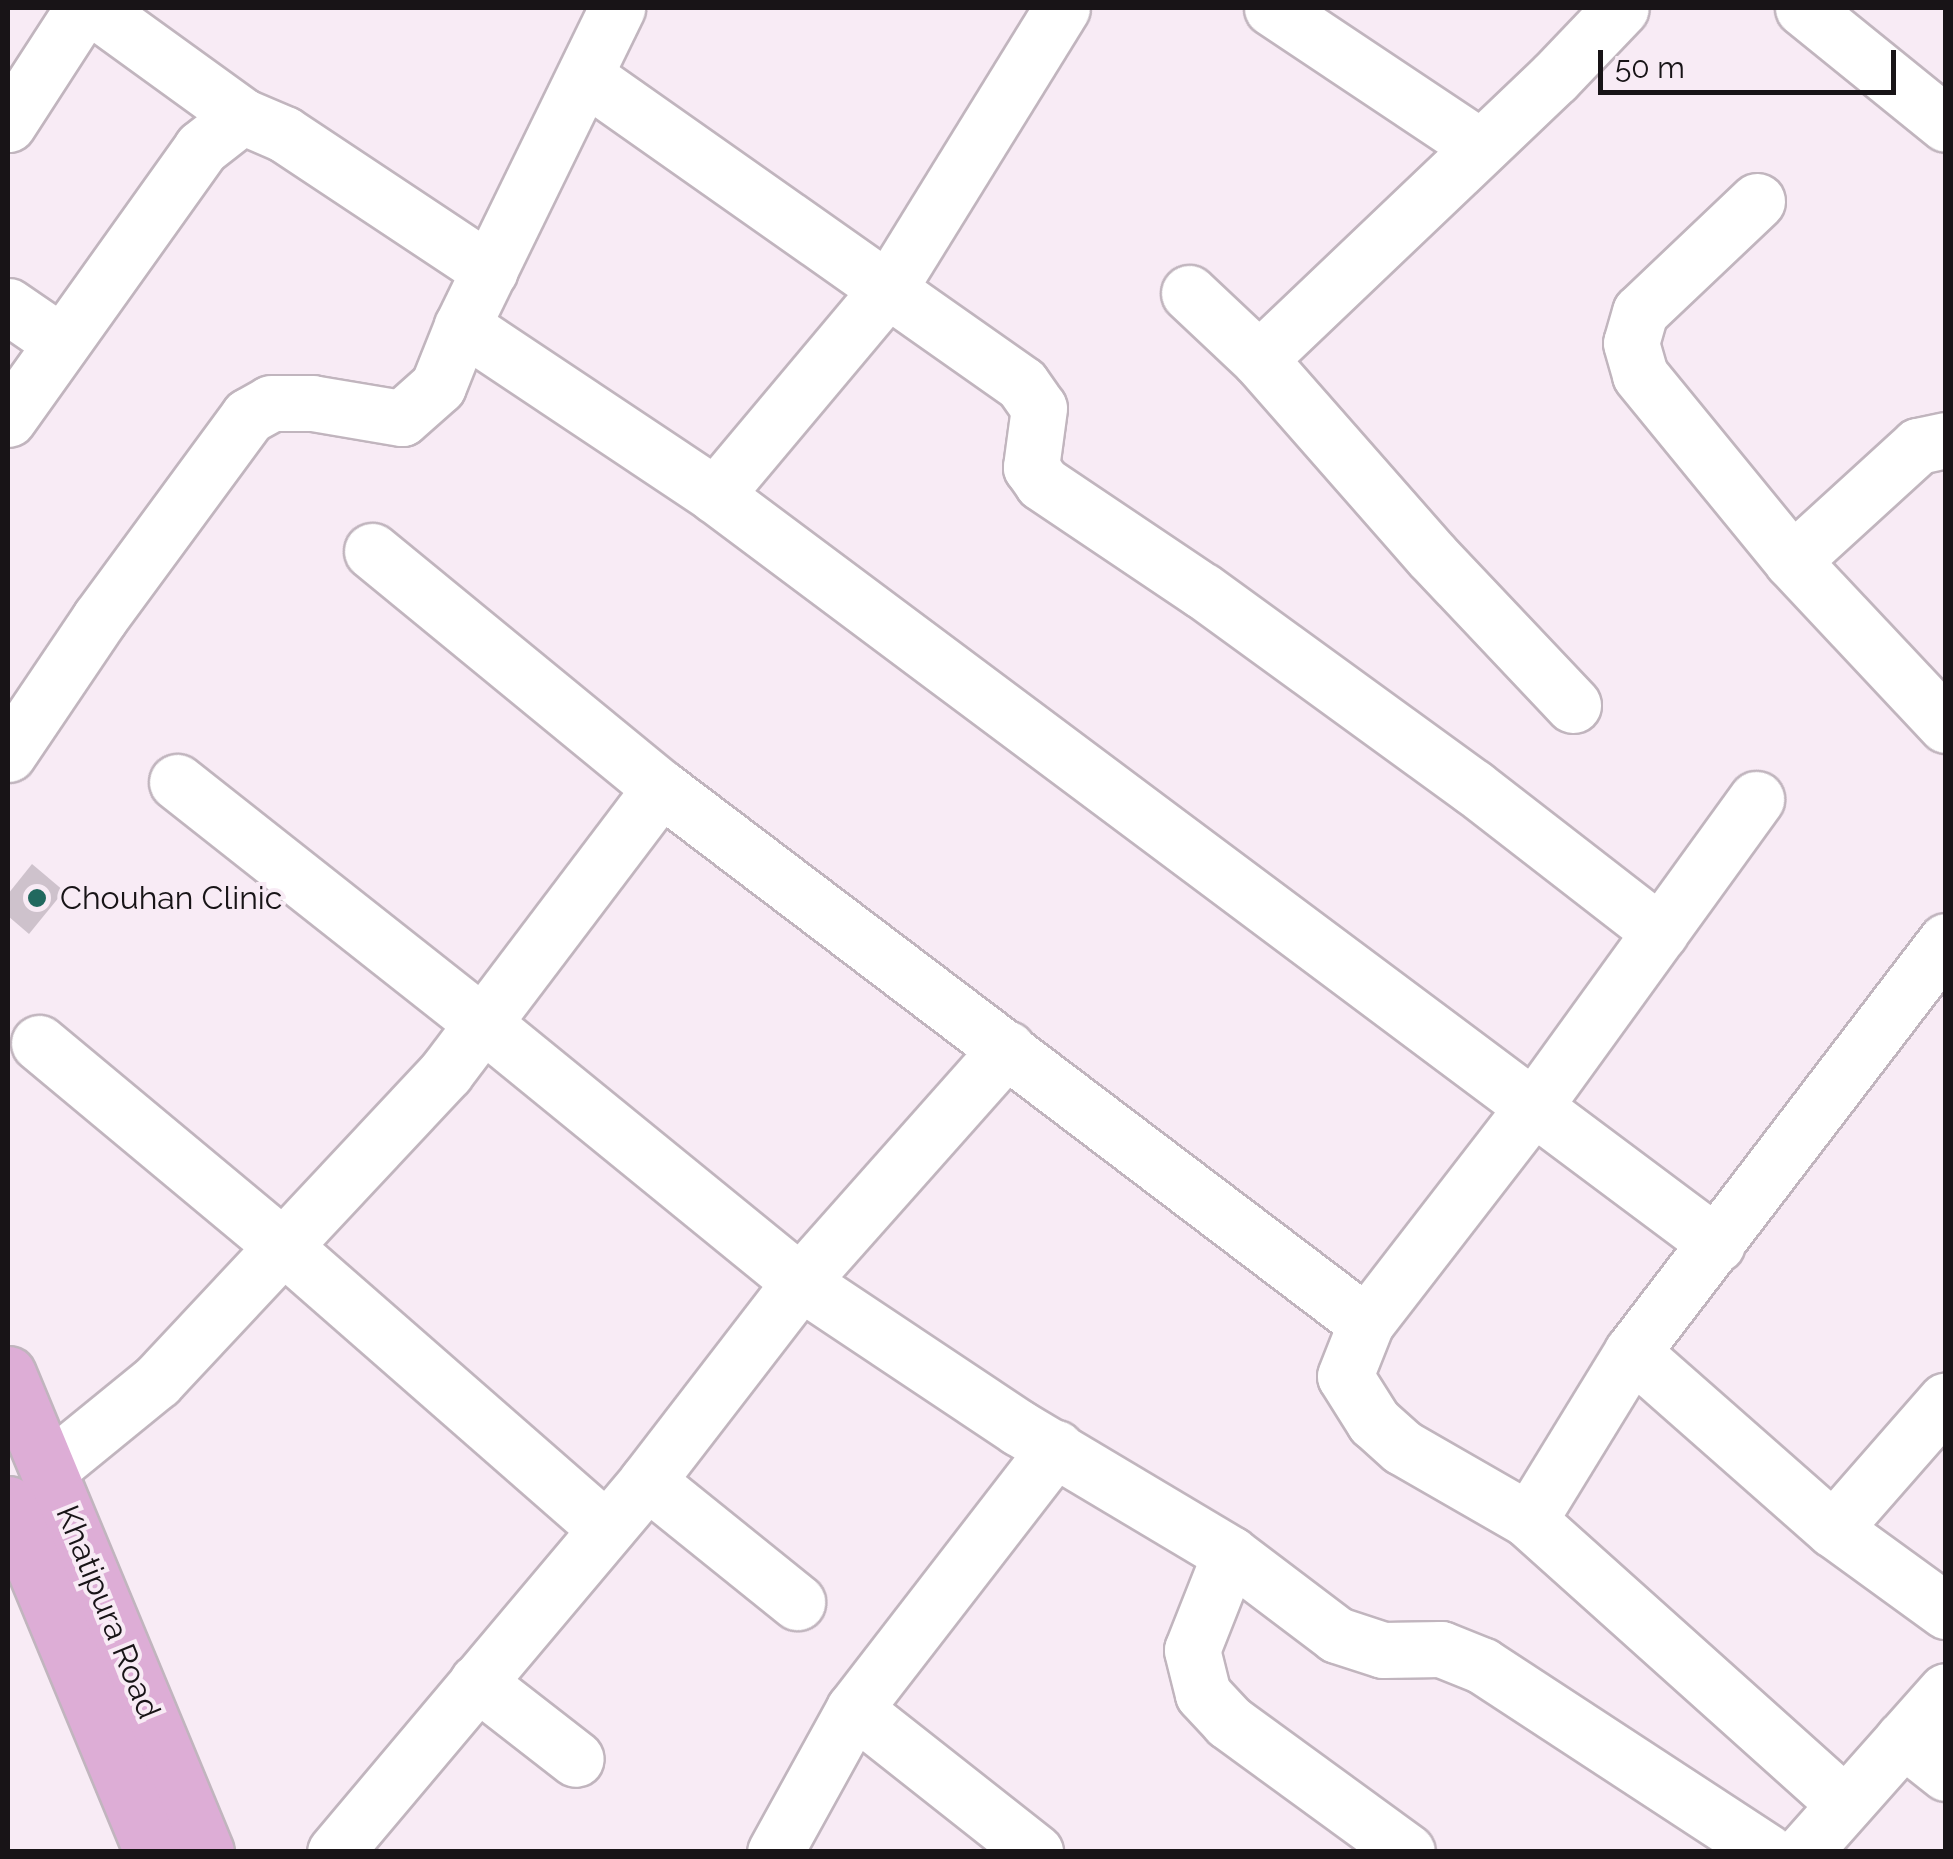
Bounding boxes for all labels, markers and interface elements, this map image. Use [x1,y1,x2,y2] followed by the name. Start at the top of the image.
[1603,30,1900,92] scale bar
[1615,50,1685,85] text: 50 m
[60,879,282,917] place label: Chouhan Clinic
[24,885,50,911] marker: Chouhan Clinic
[48,1500,168,1724] street label: Khatipura Road

